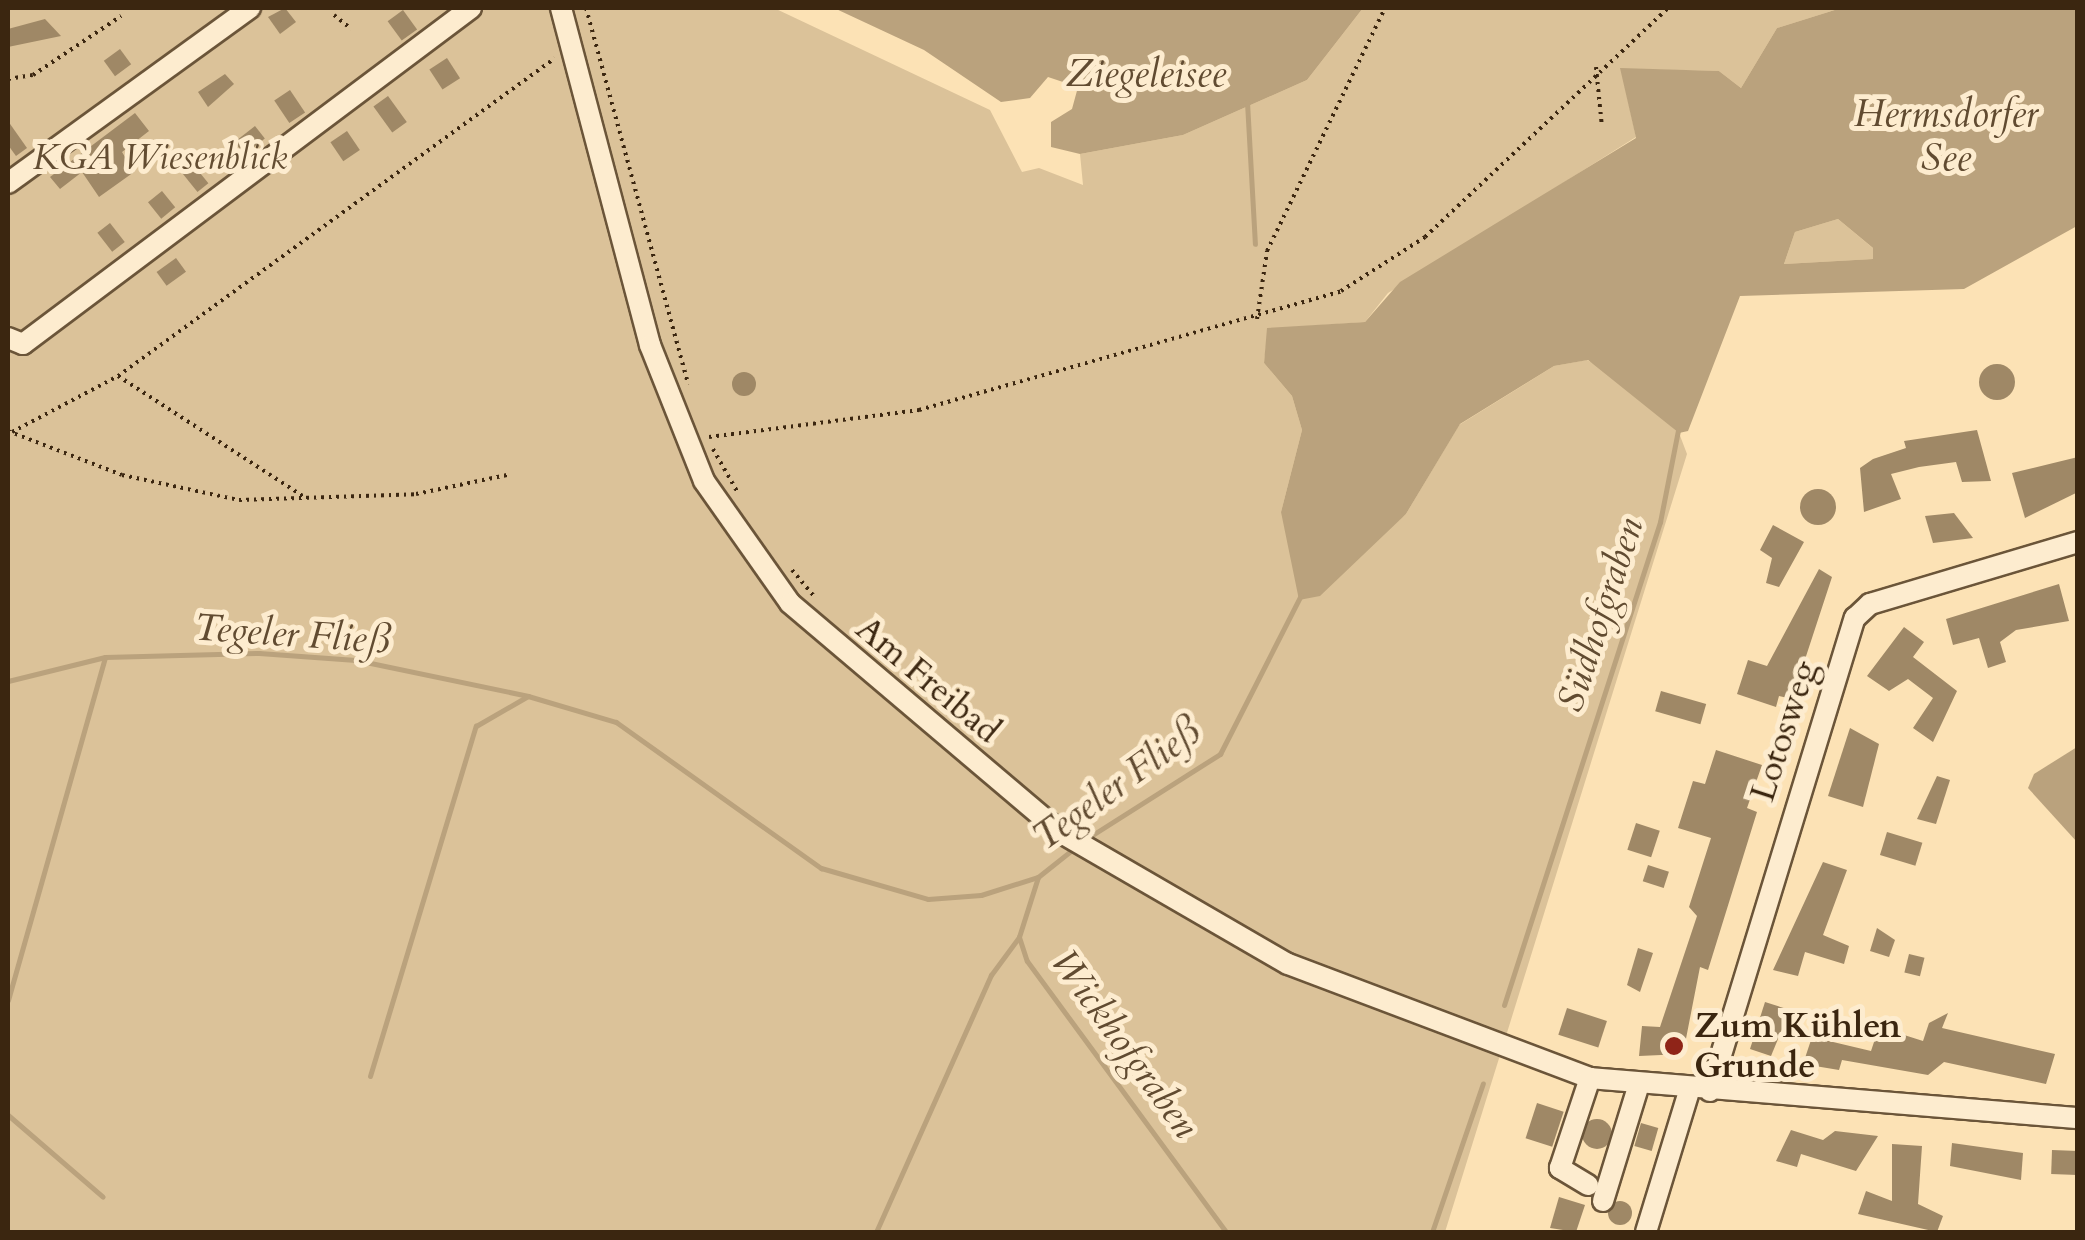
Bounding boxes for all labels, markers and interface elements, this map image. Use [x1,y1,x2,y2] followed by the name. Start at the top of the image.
[1066,52,1226,98] water label: Ziegeleisee
[1854,92,2038,182] water label: Hermsdorfer See
[33,137,287,179] park label: KGA Wiesenblick
[1548,513,1654,717] water label: Südhofgraben
[193,605,391,665] water label: Tegeler Fließ
[848,608,1008,752] street label: Am Freibad
[1742,655,1826,807] street label: Lotosweg
[1024,709,1210,861] water label: Tegeler Fließ
[1040,941,1208,1147] water label: Wickhofgraben
[1694,1005,1901,1087] place label: Zum Kühlen Grunde
[1663,1035,1685,1057] marker: Zum Kühlen Grunde

